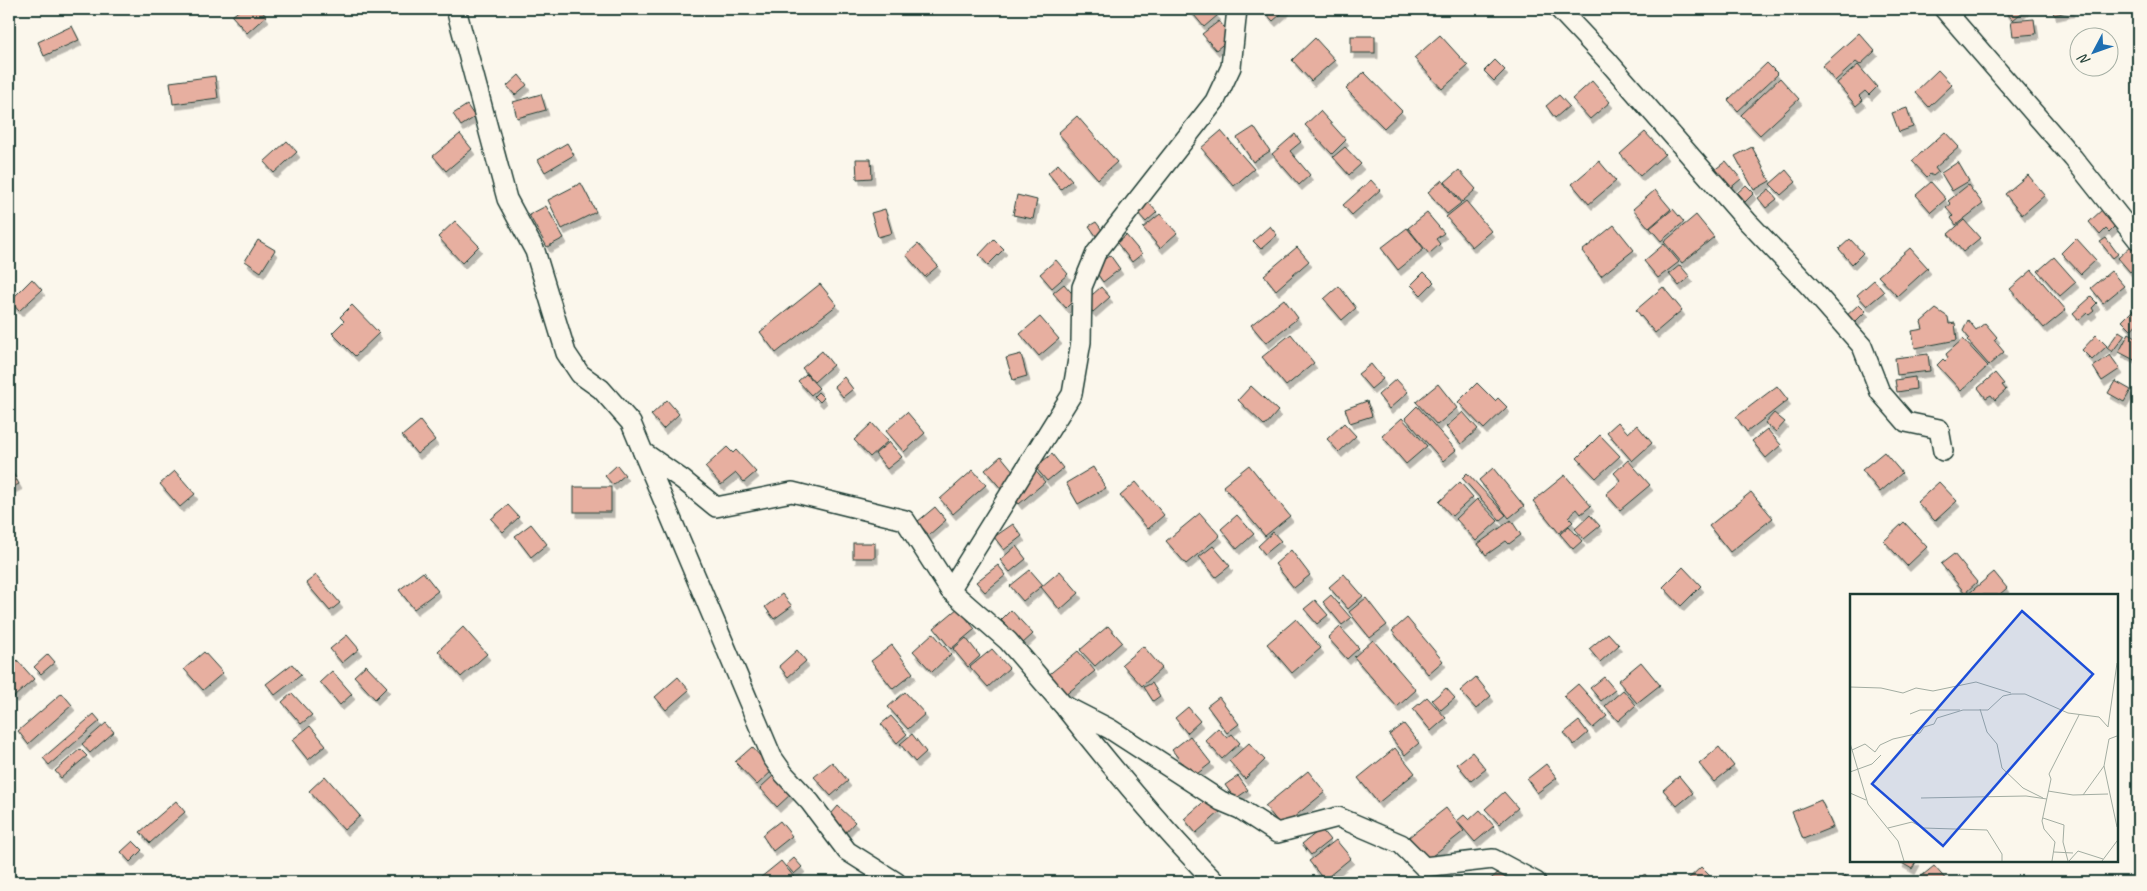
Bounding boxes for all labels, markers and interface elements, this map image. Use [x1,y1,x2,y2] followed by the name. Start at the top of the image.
[2070,28,2120,78] north arrow
[2074,50,2094,69] text: N
[1850,594,2117,861] inset map

